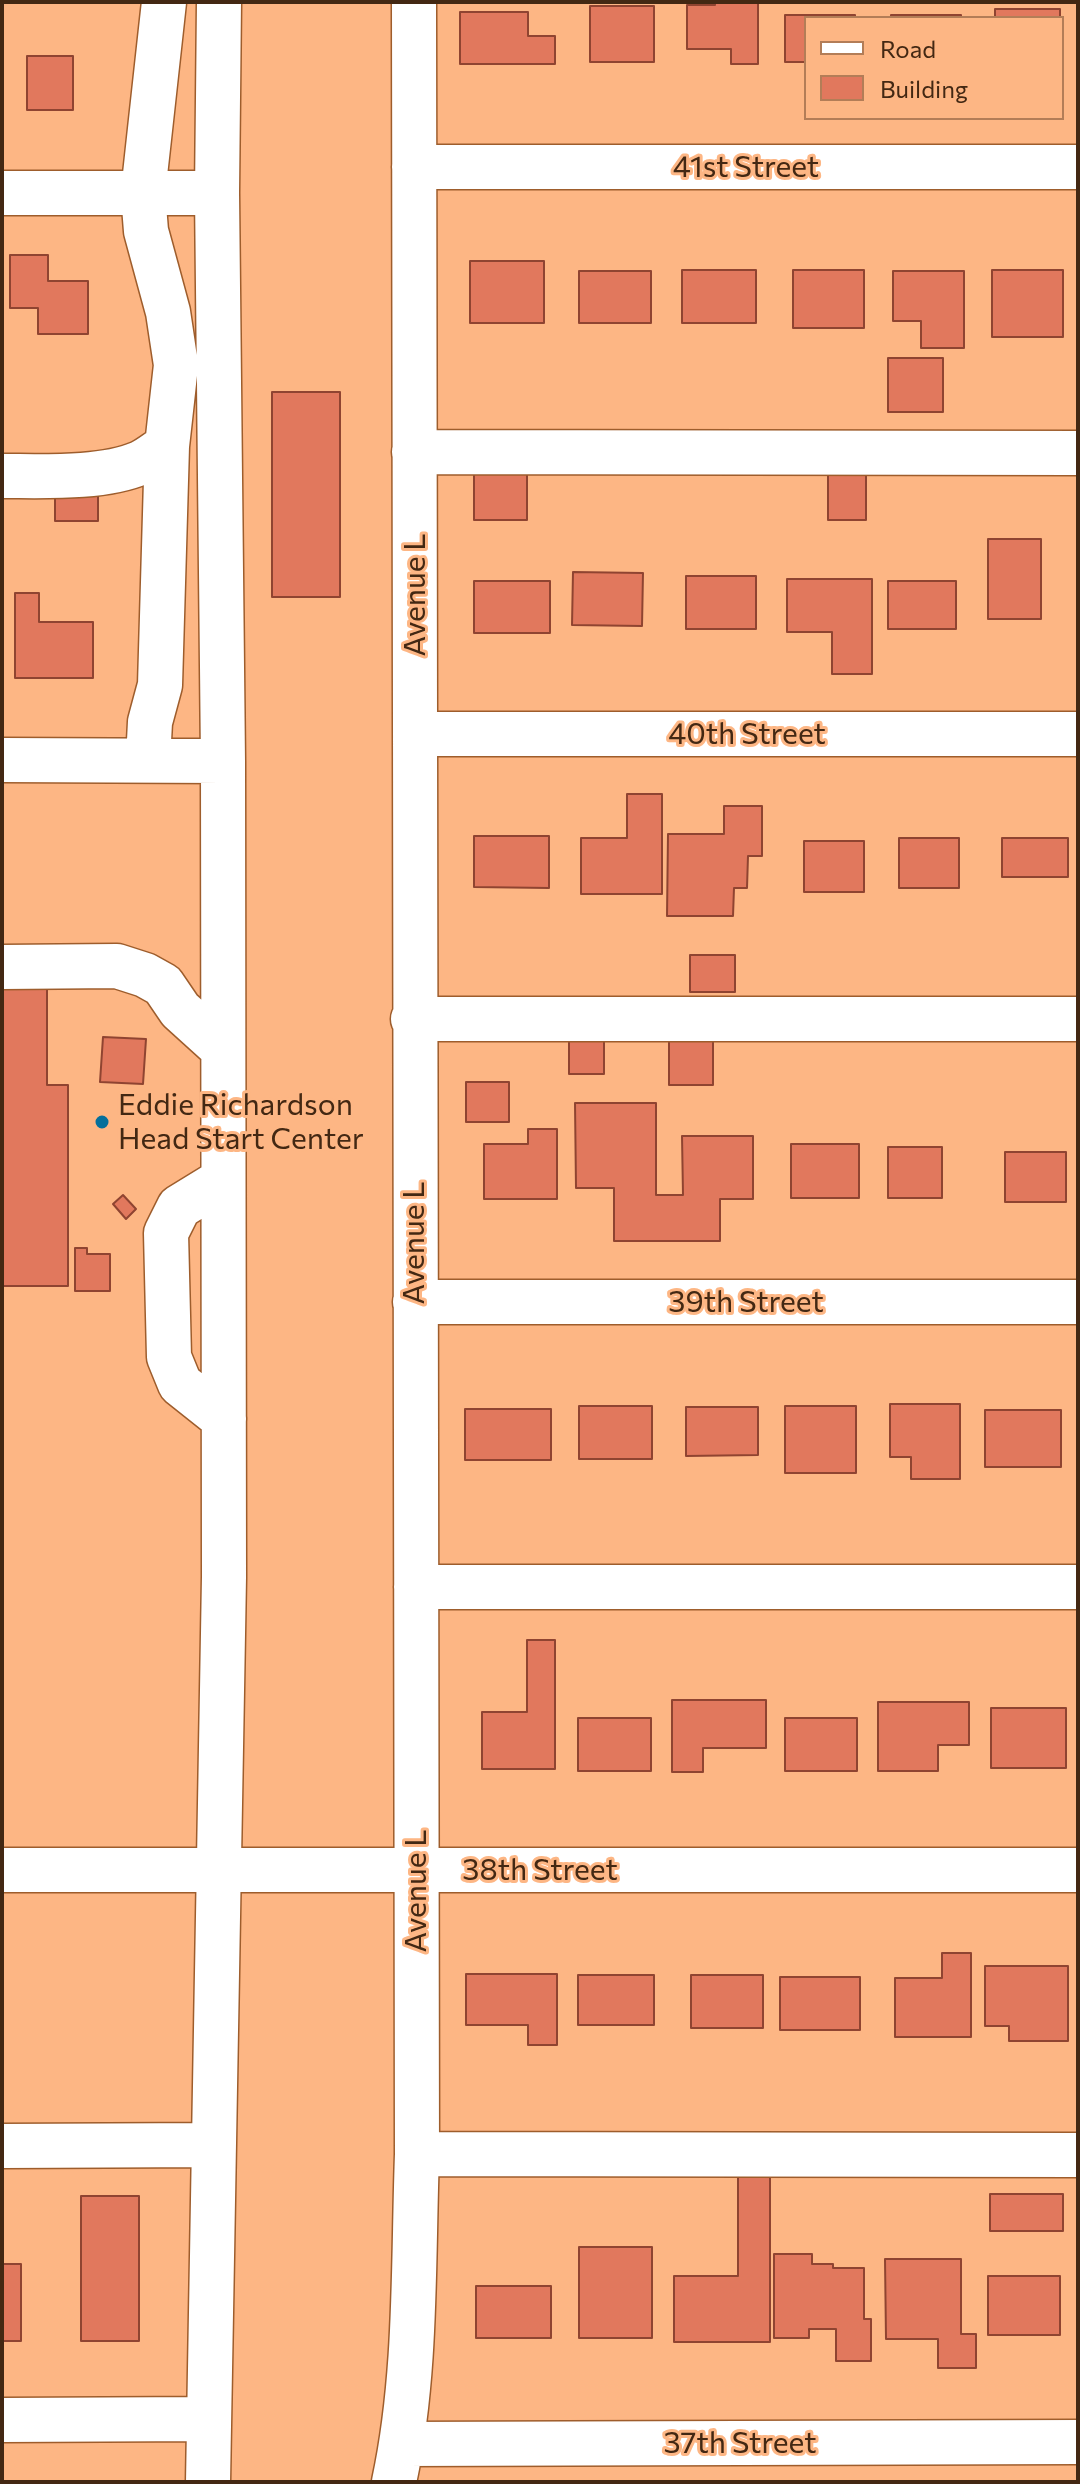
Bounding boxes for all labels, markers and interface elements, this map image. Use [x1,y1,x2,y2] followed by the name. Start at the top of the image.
[804,16,1064,120] legend
[880,34,936,63] text: Road
[880,74,968,103] text: Building
[673,149,819,185] street label: 41st Street
[397,534,433,656] street label: Avenue L
[668,716,826,752] street label: 40th Street
[118,1087,364,1158] place label: Eddie Richardson Head Start Center
[93,1113,111,1131] marker: Eddie Richardson Head Start Center
[396,1182,432,1304] street label: Avenue L
[668,1284,824,1320] street label: 39th Street
[398,1830,434,1952] street label: Avenue L
[462,1852,618,1888] street label: 38th Street
[664,2425,816,2461] street label: 37th Street

